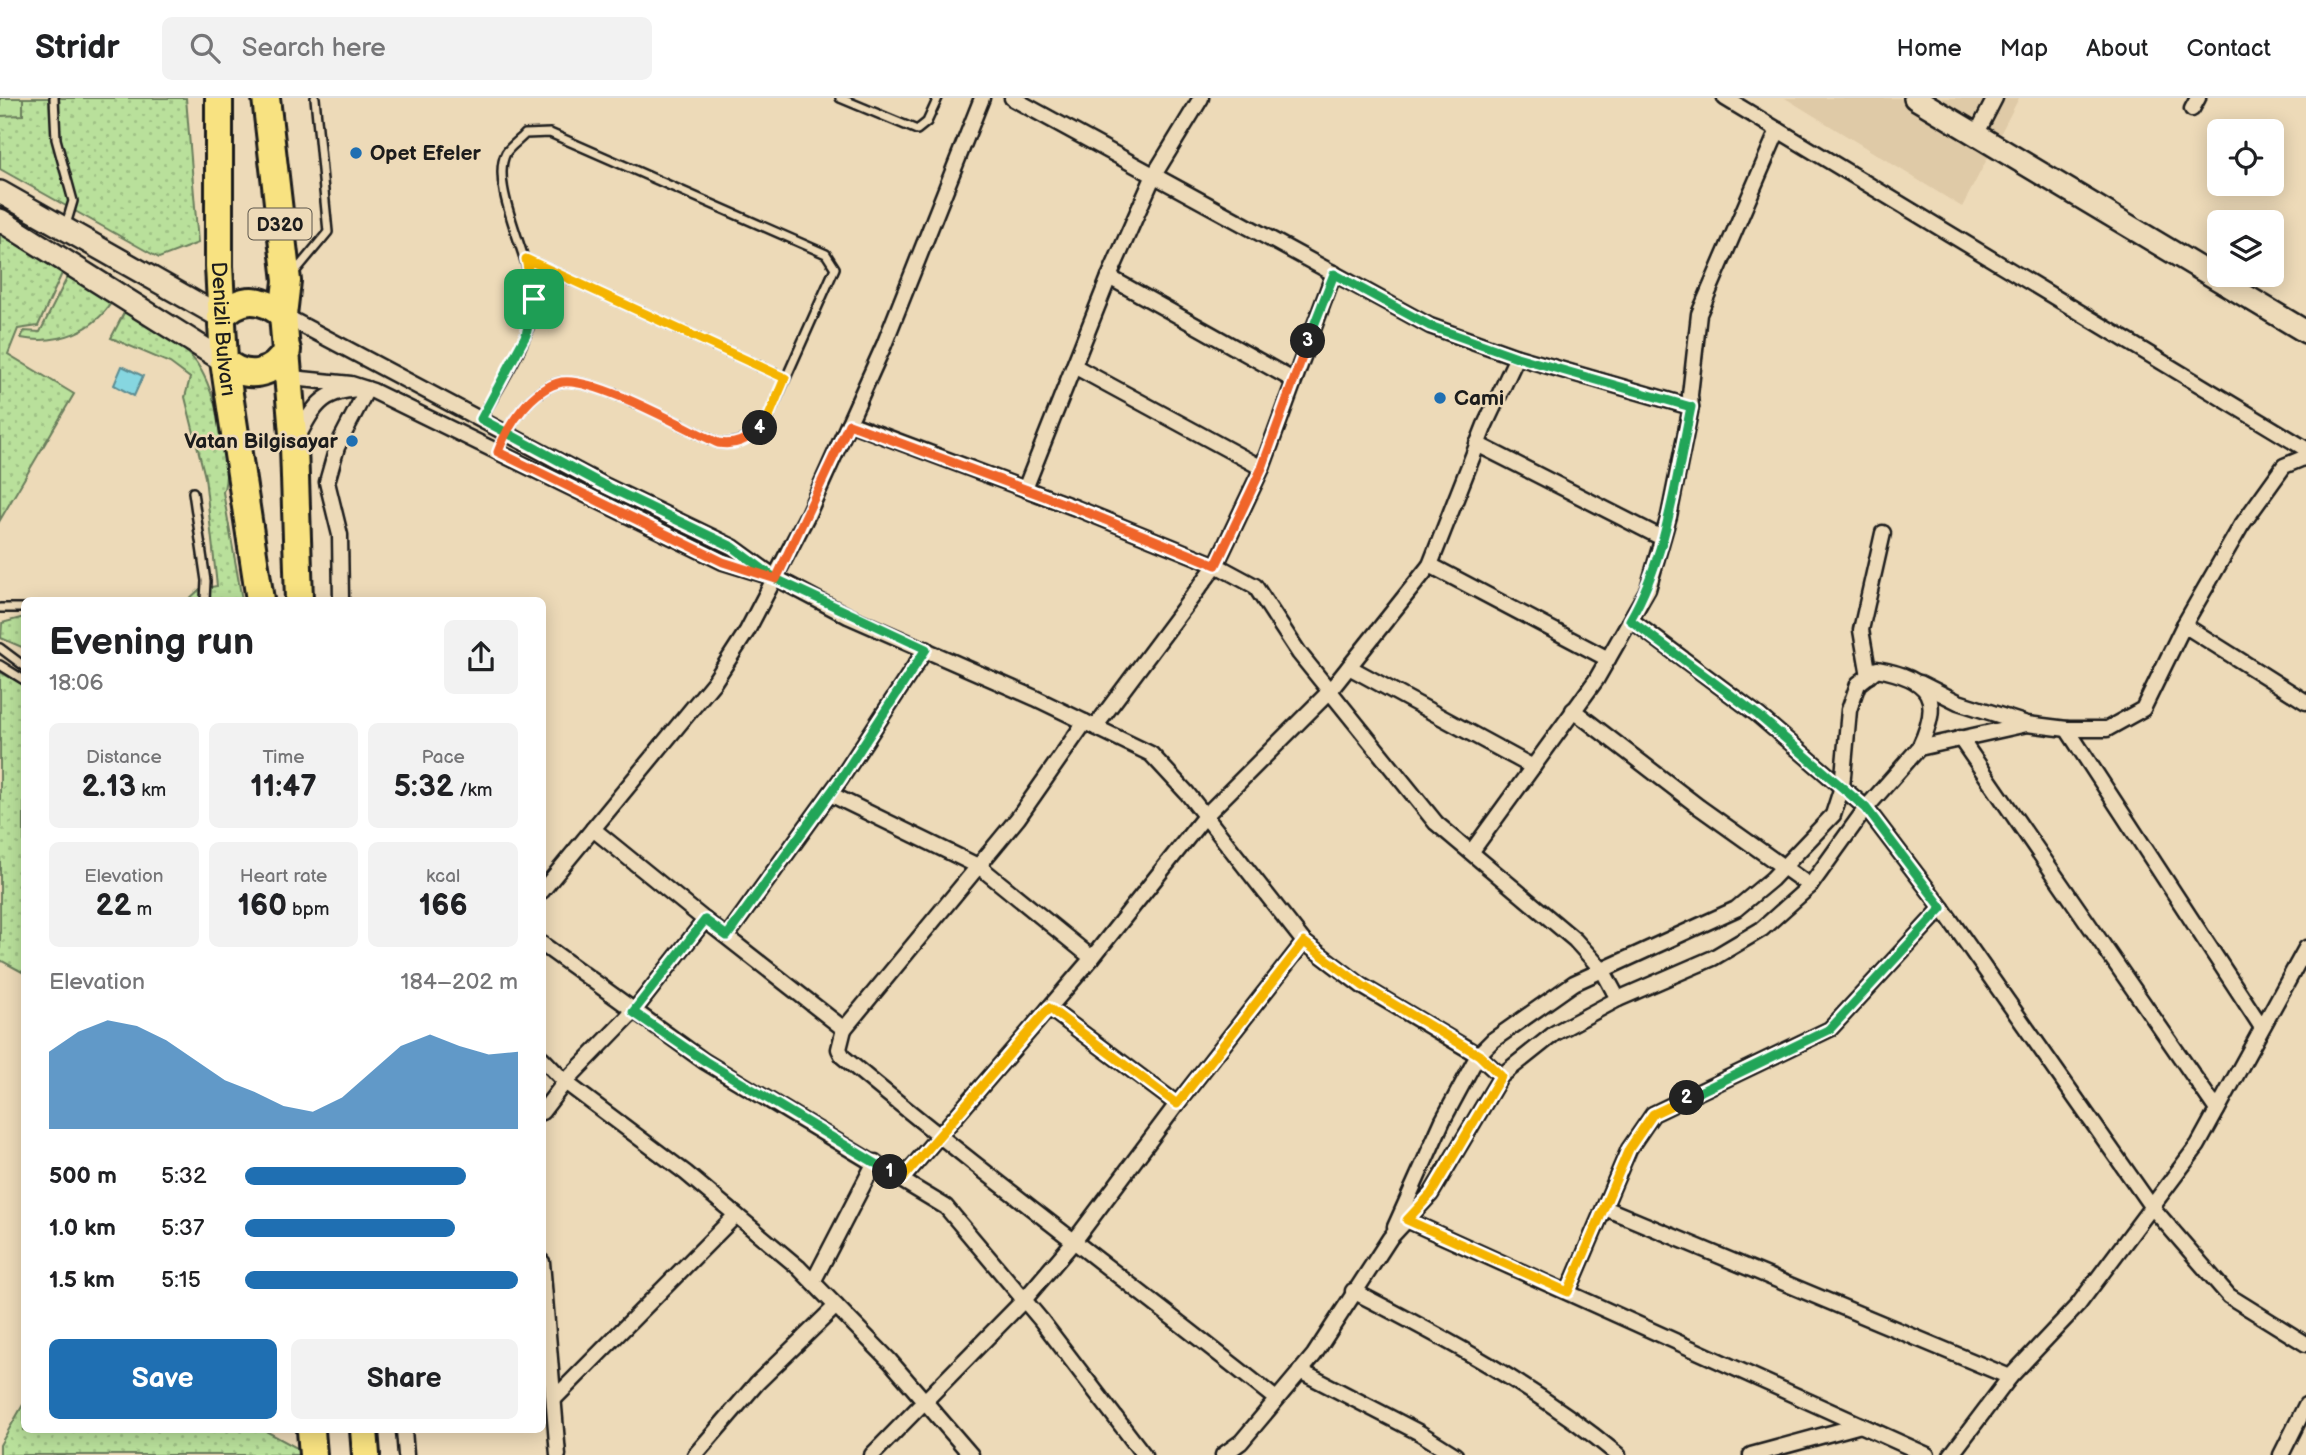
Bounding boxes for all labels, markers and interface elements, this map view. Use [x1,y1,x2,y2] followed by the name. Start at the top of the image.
[162,17,652,80] search box
[35,28,120,68] text: Stridr
[186,29,224,67] icon: search
[242,33,386,64] text: Search here
[1897,34,1962,63] text: Home
[2000,34,2048,63] text: Map
[2086,34,2148,63] text: About
[2186,34,2271,63] text: Contact
[2207,119,2284,287] map controls
[2207,119,2284,196] button: locate
[370,141,481,166] place label: Opet Efeler
[348,145,364,161] marker: Opet Efeler
[248,208,312,240] road number: D320
[2207,210,2284,287] button: layers
[206,261,241,398] street label: Denizli Bulvarı
[504,269,564,329] pin
[515,280,553,318] icon: arrive
[1290,324,1326,358] pin: 3
[1302,329,1313,352] text: 3
[1454,386,1504,411] place label: Cami
[1432,390,1448,406] marker: Cami
[742,410,778,446] pin: 4
[754,416,765,439] text: 4
[184,429,339,454] place label: Vatan Bilgisayar
[344,433,360,449] marker: Vatan Bilgisayar
[49,620,254,665] text: Evening run
[444,620,518,694] button: share
[49,669,104,697] text: 18:06
[86,746,162,769] text: Distance
[262,746,305,769] text: Time
[422,746,465,769] text: Pace
[81,769,136,805] text: 2.13
[250,769,317,805] text: 11:47
[394,769,454,805] text: 5:32
[136,779,166,802] text: km
[454,779,493,802] text: /km
[84,865,163,888] text: Elevation
[240,865,327,888] text: Heart rate
[426,865,460,888] text: kcal
[95,888,131,924] text: 22
[237,888,287,924] text: 160
[419,888,468,924] text: 166
[131,898,152,921] text: m
[287,898,330,921] text: bpm
[49,968,145,996] text: Elevation
[401,968,518,996] text: 184–202 m
[1670,1080,1704,1116] pin: 2
[1681,1086,1692,1109] text: 2
[872,1154,908,1190] pin: 1
[886,1160,894,1183] text: 1
[49,1162,117,1190] text: 500 m
[161,1162,207,1190] text: 5:32
[49,1214,116,1242] text: 1.0 km
[161,1214,204,1242] text: 5:37
[49,1266,115,1294] text: 1.5 km
[161,1266,201,1294] text: 5:15
[49,1339,277,1419] button: Save
[291,1339,518,1419] button: Share

